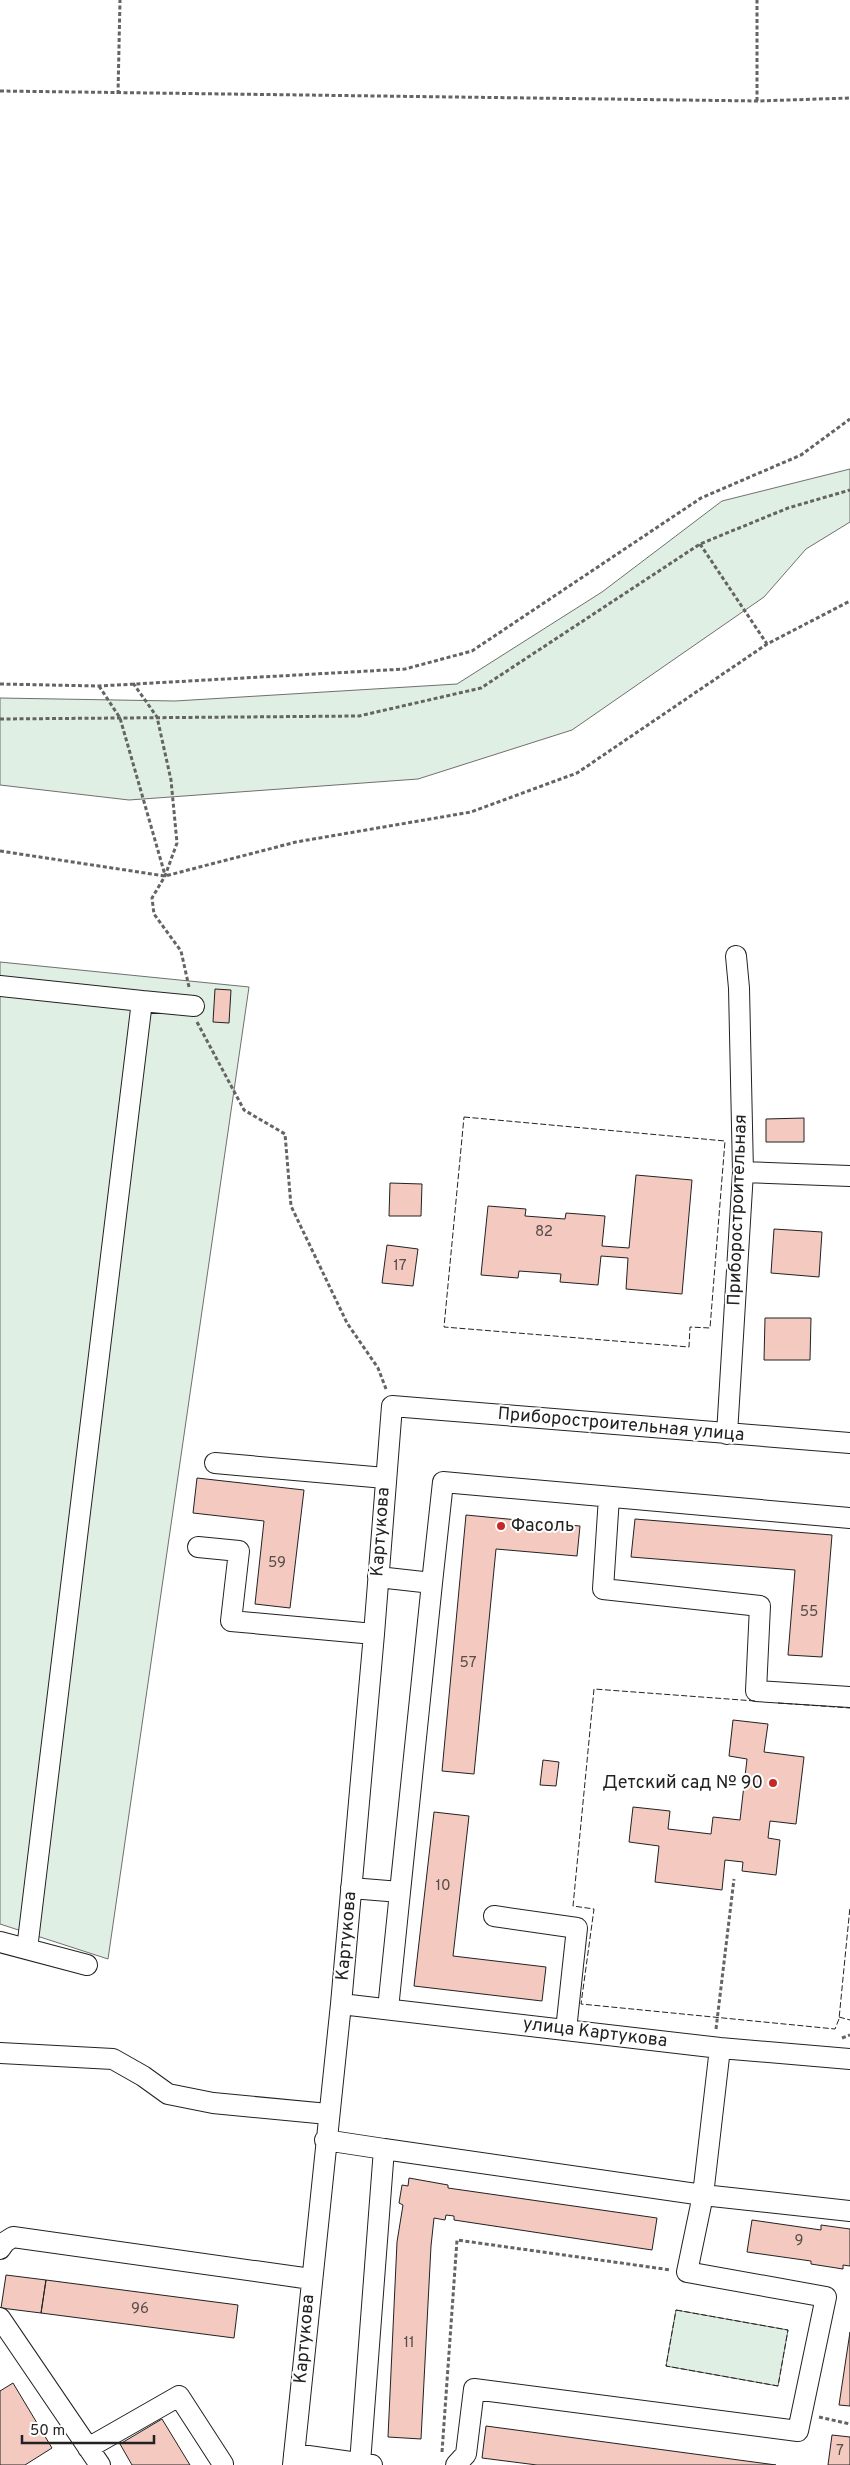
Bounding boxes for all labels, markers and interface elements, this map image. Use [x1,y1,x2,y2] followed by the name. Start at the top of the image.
[723,1114,753,1306] street label: Приборостроительная
[535,1223,553,1242] house number: 82
[393,1257,407,1276] house number: 17
[497,1403,745,1447] street label: Приборостроительная улица
[366,1487,396,1577] street label: Картукова
[511,1515,574,1538] place label: Фасоль
[495,1520,507,1532] marker: Фасоль
[268,1554,286,1573] house number: 59
[800,1603,818,1622] house number: 55
[460,1654,477,1673] house number: 57
[602,1772,763,1795] place label: Детский сад № 90
[767,1777,779,1789] marker: Детский сад № 90
[435,1877,451,1896] house number: 10
[332,1890,362,1982] street label: Картукова
[521,2013,669,2053] street label: улица Картукова
[795,2232,803,2251] house number: 9
[290,2293,320,2385] street label: Картукова
[131,2300,149,2319] house number: 96
[403,2334,415,2353] house number: 11
[22,2412,155,2444] scale bar
[30,2422,65,2441] text: 50 m
[836,2442,844,2461] house number: 7

